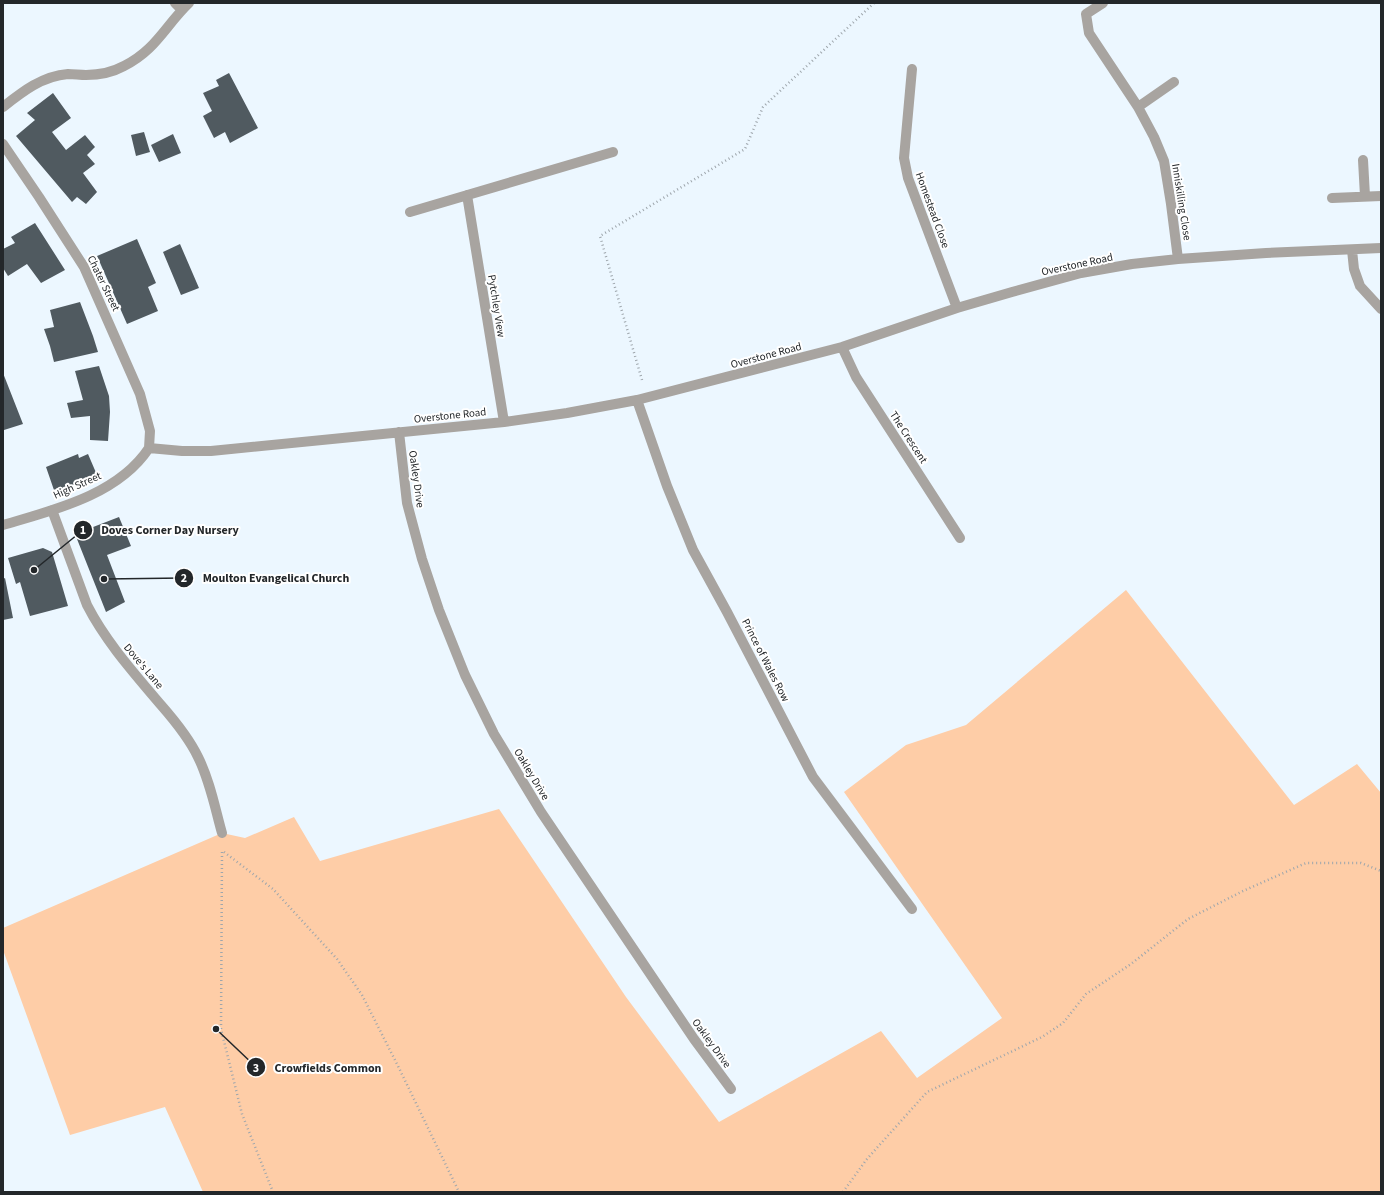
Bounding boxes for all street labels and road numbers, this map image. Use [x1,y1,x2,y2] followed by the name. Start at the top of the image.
[1168,163,1195,242] street label: Inniskilling Close
[912,170,953,251] street label: Homestead Close
[1040,250,1114,279] street label: Overstone Road
[84,253,124,314] street label: Chater Street
[484,274,509,339] street label: Pytchley View
[729,339,803,372] street label: Overstone Road
[413,404,487,427] street label: Overstone Road
[886,408,931,467] street label: The Crescent
[405,449,428,509] street label: Oakley Drive
[51,468,104,503] street label: High Street
[738,616,793,705] street label: Prince of Wales Row
[120,640,167,693] street label: Dove's Lane
[510,746,553,803] street label: Oakley Drive
[689,1016,735,1072] street label: Oakley Drive

